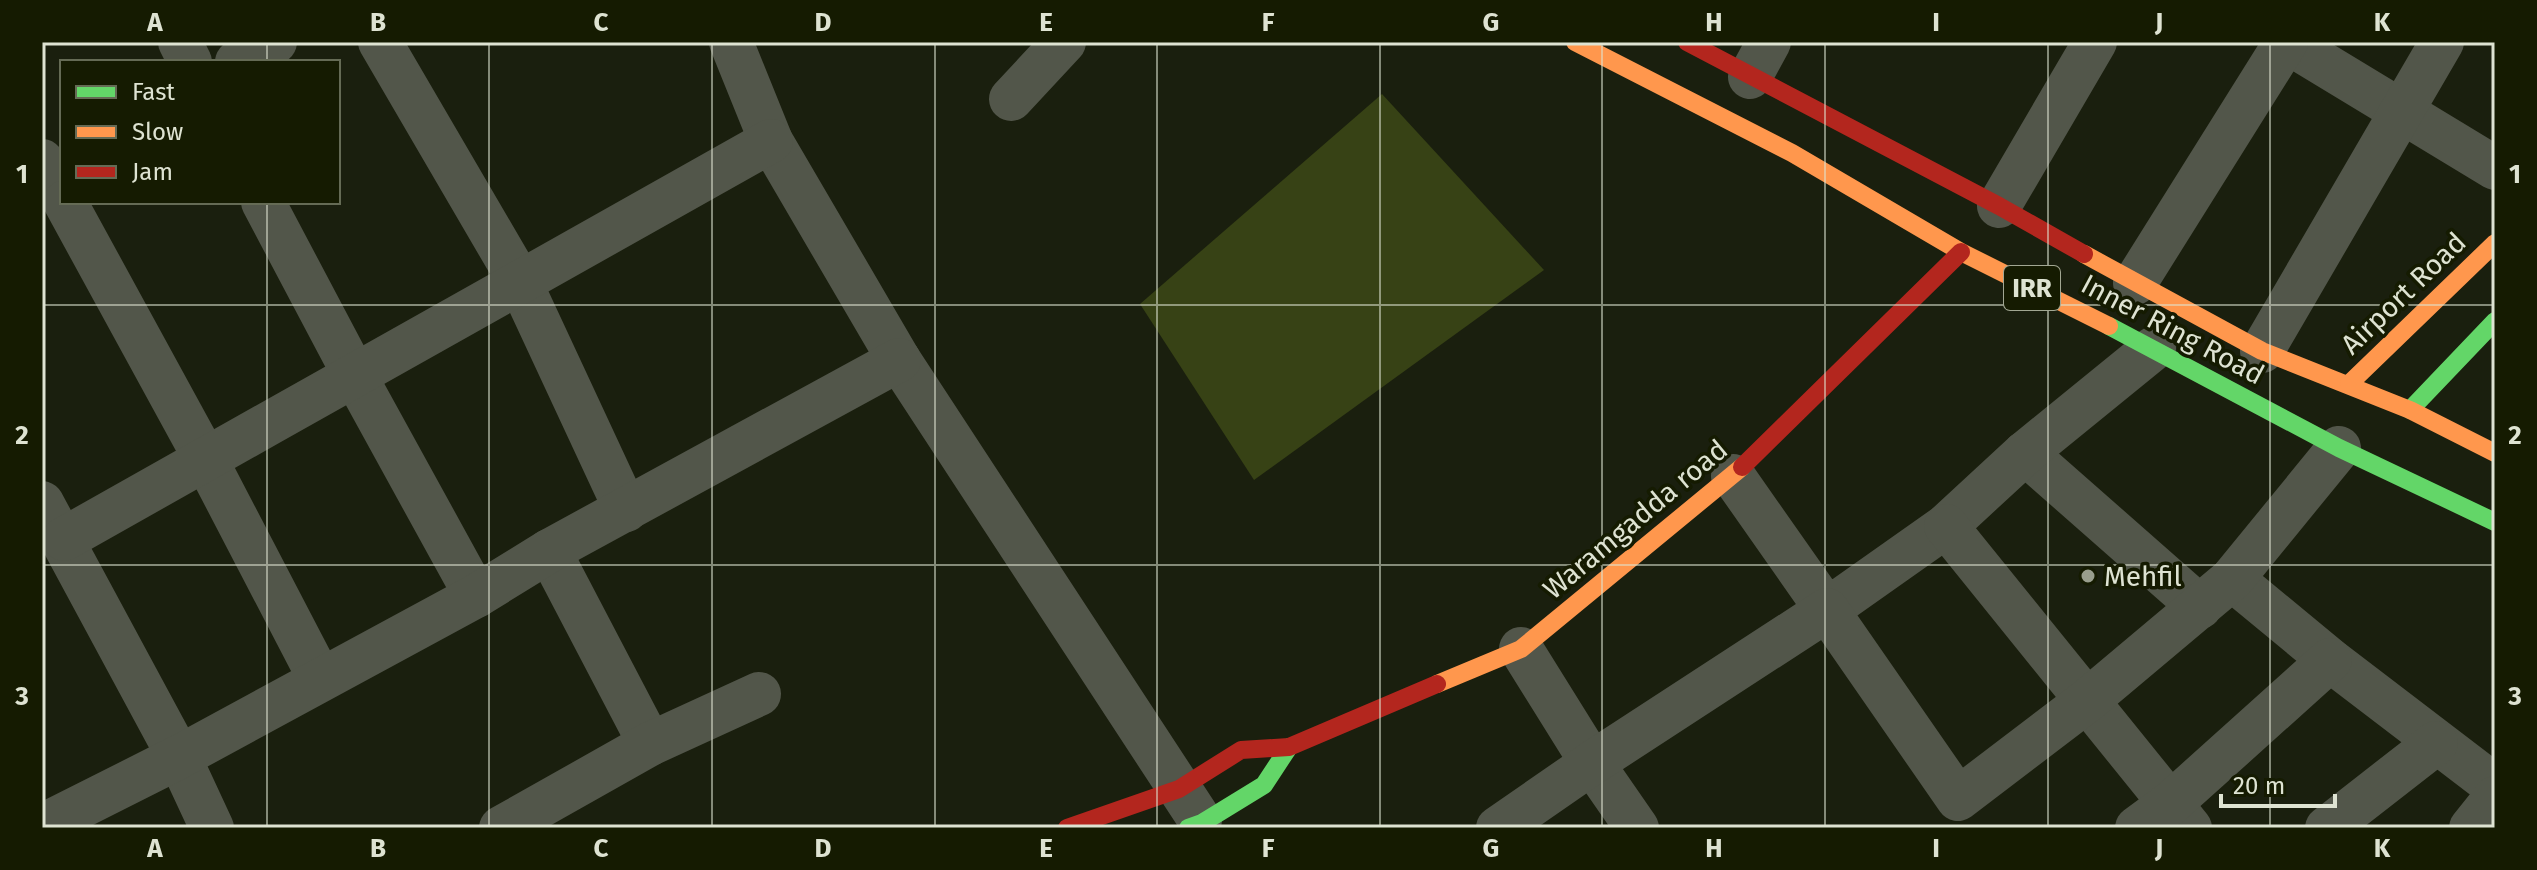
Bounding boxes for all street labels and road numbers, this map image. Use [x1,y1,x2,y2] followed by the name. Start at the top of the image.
[2334,226,2473,361] street label: Airport Road
[2004,266,2060,310] road number: IRR
[2076,267,2270,392] street label: Inner Ring Road
[1537,433,1734,606] street label: Waramgadda road

